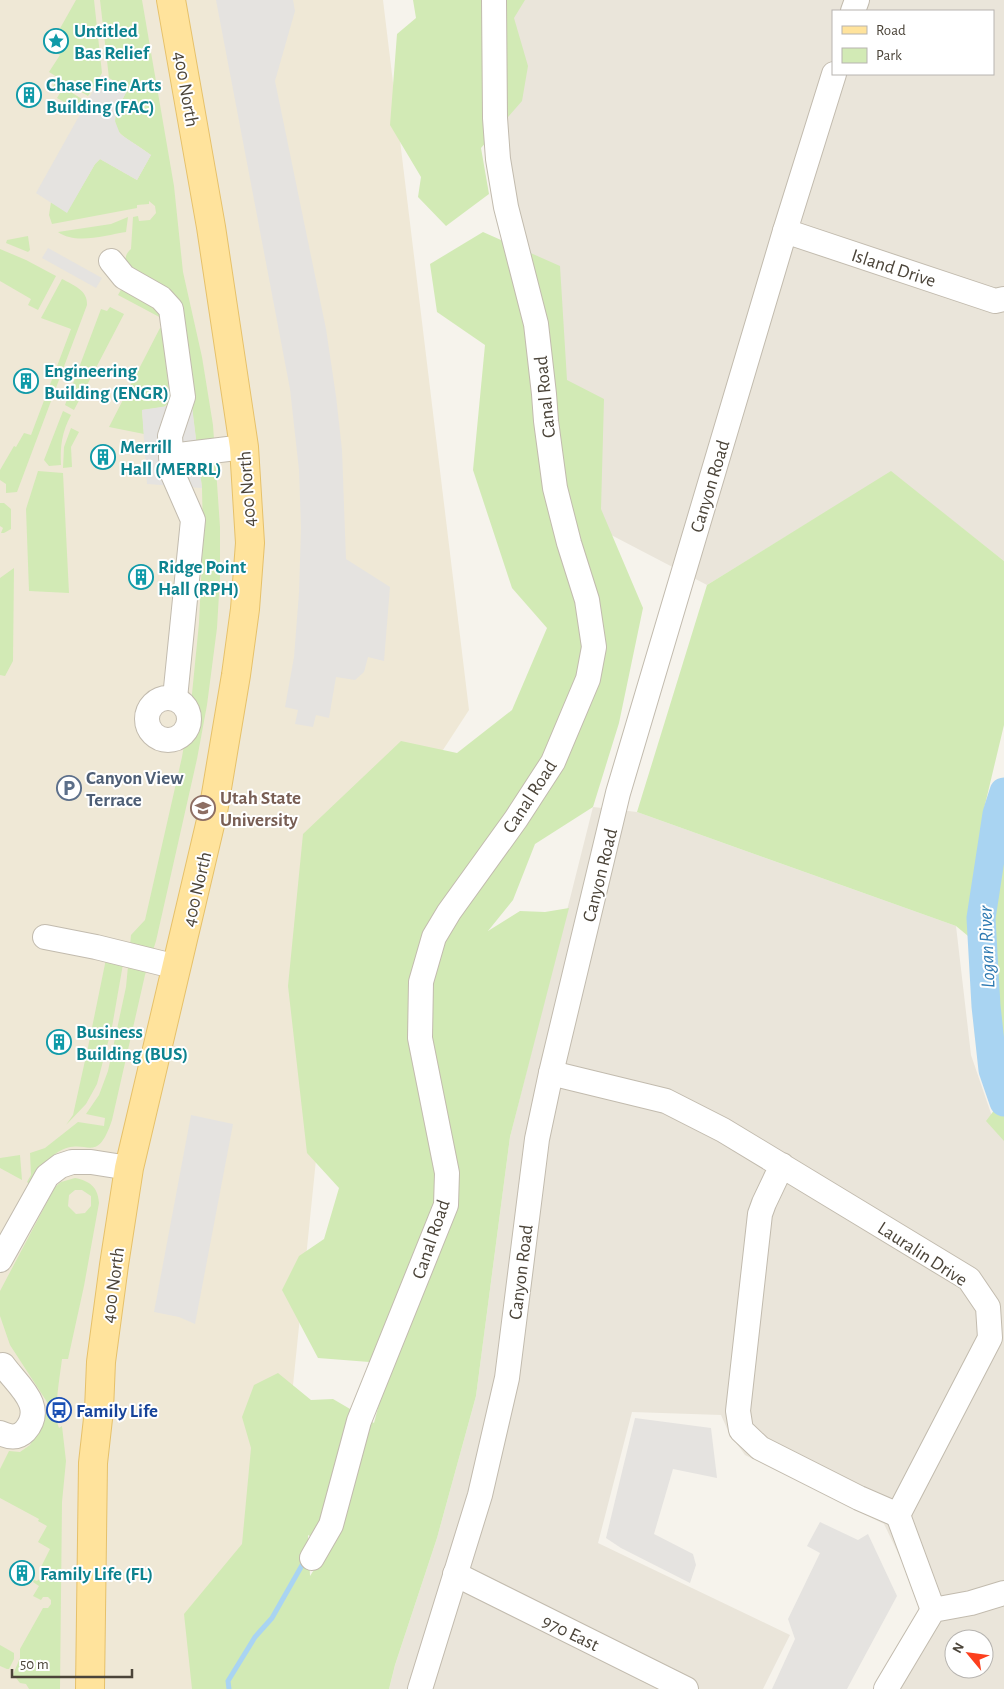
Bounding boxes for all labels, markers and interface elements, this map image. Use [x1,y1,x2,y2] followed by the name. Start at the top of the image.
[832,10,994,75] legend
[74,22,151,63] place label: Untitled Bas Relief
[876,23,906,38] text: Road
[43,28,69,54] place icon: Untitled Bas Relief
[876,48,902,63] text: Park
[170,50,201,128] street label: 400 North
[46,76,162,117] place label: Chase Fine Arts Building (FAC)
[16,82,42,108] building icon: Chase Fine Arts Building (FAC)
[849,246,938,291] street label: Island Drive
[532,355,559,439] street label: Canal Road
[44,362,169,403] place label: Engineering Building (ENGR)
[13,368,39,394] building icon: Engineering Building (ENGR)
[120,438,222,479] place label: Merrill Hall (MERRL)
[687,438,734,535] street label: Canyon Road
[90,444,116,470] building icon: Merrill Hall (MERRL)
[235,450,260,528] street label: 400 North
[158,558,247,599] place label: Ridge Point Hall (RPH)
[128,564,154,590] building icon: Ridge Point Hall (RPH)
[500,757,561,837] street label: Canal Road
[86,769,184,810] place label: Canyon View Terrace
[56,775,82,801] parking icon: Canyon View Terrace
[220,789,301,830] place label: Utah State University
[190,795,216,821] school or university icon: Utah State University
[580,827,621,924] street label: Canyon Road
[180,850,215,929] street label: 400 North
[976,905,998,989] water label: Logan River
[76,1023,188,1064] place label: Business Building (BUS)
[46,1029,72,1055] building icon: Business Building (BUS)
[409,1197,454,1282] street label: Canal Road
[874,1218,970,1290] street label: Lauralin Drive
[506,1223,537,1321] street label: Canyon Road
[99,1246,128,1324] street label: 400 North
[46,1397,72,1423] bus stop icon: Family Life
[76,1402,158,1421] place label: Family Life
[9,1560,35,1586] building icon: Family Life (FL)
[40,1565,153,1584] place label: Family Life (FL)
[539,1612,602,1655] street label: 970 East
[944,1629,994,1679] north arrow
[950,1641,967,1656] text: N
[12,1646,132,1678] scale bar
[20,1657,49,1672] text: 50 m

